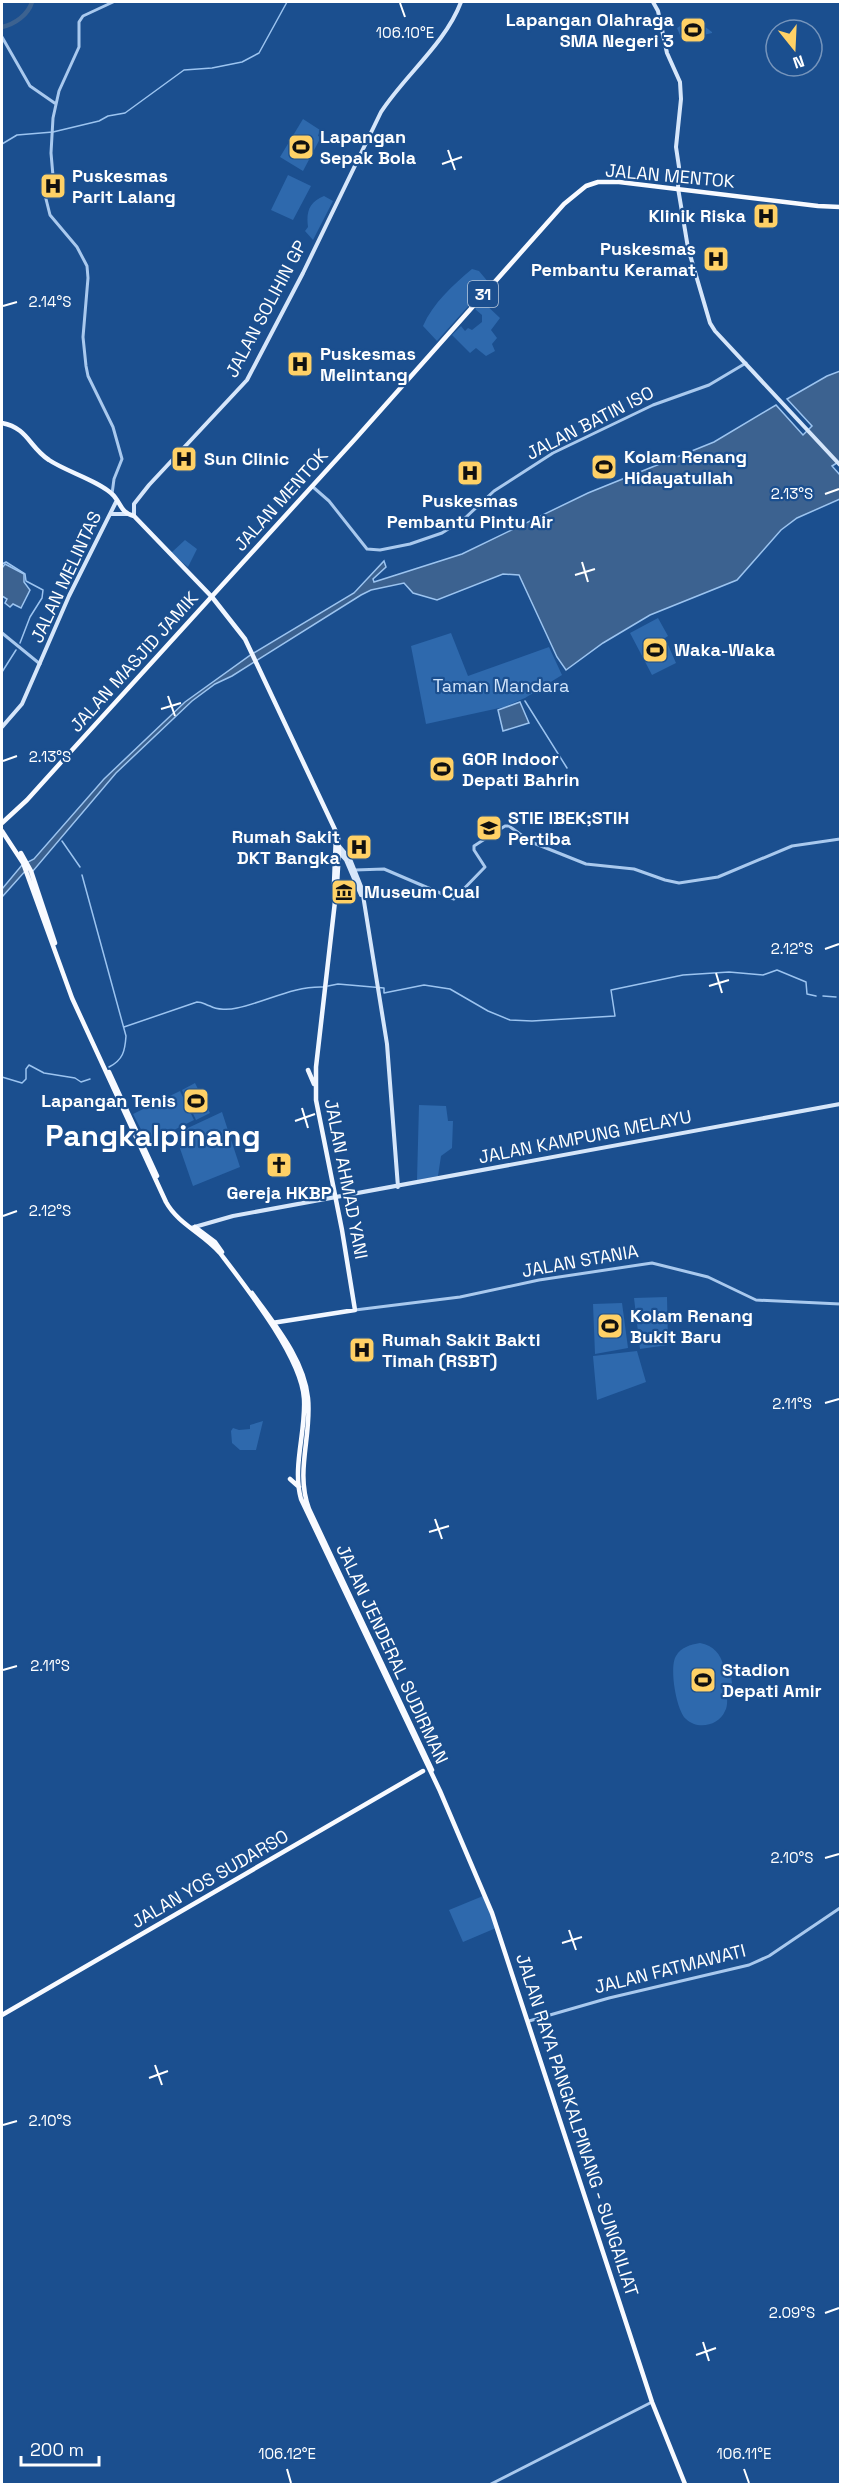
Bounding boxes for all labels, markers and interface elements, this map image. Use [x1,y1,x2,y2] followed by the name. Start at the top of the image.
[506,8,675,52] place label: Lapangan Olahraga SMA Negeri 3
[678,15,708,45] sports icon: Lapangan Olahraga SMA Negeri 3
[764,18,824,78] north arrow
[376,23,434,42] text: 106.10°E
[790,50,807,73] text: N
[320,125,417,169] place label: Lapangan Sepak Bola
[286,132,316,162] sports icon: Lapangan Sepak Bola
[604,158,736,193] street label: JALAN MENTOK
[72,164,176,208] place label: Puskesmas Parit Lalang
[38,171,68,201] hospital icon: Puskesmas Parit Lalang
[751,201,781,231] hospital icon: Klinik Riska
[649,204,747,227] place label: Klinik Riska
[220,236,311,381] street label: JALAN SOLIHIN GP
[531,237,696,281] place label: Puskesmas Pembantu Keramat
[701,244,731,274] hospital icon: Puskesmas Pembantu Keramat
[468,281,498,307] road number: 31
[29,292,71,311] text: 2.14°S
[320,342,416,386] place label: Puskesmas Melintang
[285,349,315,379] hospital icon: Puskesmas Melintang
[522,381,657,465] street label: JALAN BATIN ISO
[169,444,199,474] hospital icon: Sun Clinic
[229,444,333,556] street label: JALAN MENTOK
[624,445,747,489] place label: Kolam Renang Hidayatullah
[204,447,289,470] place label: Sun Clinic
[589,452,619,482] sports icon: Kolam Renang Hidayatullah
[455,458,485,488] hospital icon: Puskesmas Pembantu Pintu Air
[771,484,813,503] text: 2.13°S
[387,489,553,533] place label: Puskesmas Pembantu Pintu Air
[25,507,106,646] street label: JALAN MELINTAS
[64,587,203,737] street label: JALAN MASJID JAMIK
[640,635,670,665] sports icon: Waka-Waka
[674,638,776,661] place label: Waka-Waka
[433,674,569,697] park label: Taman Mandara
[29,747,71,766] text: 2.13°S
[462,747,580,791] place label: GOR Indoor Depati Bahrin
[427,754,457,784] sports icon: GOR Indoor Depati Bahrin
[508,806,629,850] place label: STIE IBEK;STIH Pertiba
[474,813,504,843] school or university icon: STIE IBEK;STIH Pertiba
[232,825,341,869] place label: Rumah Sakit DKT Bangka
[344,832,374,862] hospital icon: Rumah Sakit DKT Bangka
[329,877,359,907] museum icon: Museum Cual
[364,880,480,903] place label: Museum Cual
[771,939,813,958] text: 2.12°S
[181,1086,211,1116] sports icon: Lapangan Tenis
[41,1089,176,1112] place label: Lapangan Tenis
[320,1097,373,1261] street label: JALAN AHMAD YANI
[476,1105,694,1168] street label: JALAN KAMPUNG MELAYU
[45,1116,261,1155] district label: Pangkalpinang
[264,1150,294,1180] church icon: Gereja HKBP
[226,1181,332,1204] place label: Gereja HKBP
[29,1201,71,1220] text: 2.12°S
[520,1239,640,1282] street label: JALAN STANIA
[630,1304,753,1348] place label: Kolam Renang Bukit Baru
[595,1311,625,1341] sports icon: Kolam Renang Bukit Baru
[382,1328,540,1372] place label: Rumah Sakit Bakti Timah (RSBT)
[347,1335,377,1365] hospital icon: Rumah Sakit Bakti Timah (RSBT)
[772,1394,812,1413] text: 2.11°S
[331,1540,454,1768] street label: JALAN JENDERAL SUDIRMAN
[30,1656,70,1675] text: 2.11°S
[722,1658,822,1702] place label: Stadion Depati Amir
[688,1665,718,1695] sports icon: Stadion Depati Amir
[127,1824,292,1933] street label: JALAN YOS SUDARSO
[770,1848,814,1867] text: 2.10°S
[592,1939,748,1998] street label: JALAN FATMAWATI
[511,1951,644,2300] street label: JALAN RAYA PANGKALPINANG - SUNGAILIAT
[28,2111,72,2130] text: 2.10°S
[769,2303,815,2322] text: 2.09°S
[21,2429,99,2467] scale bar
[30,2438,84,2461] text: 200 m
[258,2444,316,2463] text: 106.12°E
[717,2444,771,2463] text: 106.11°E

